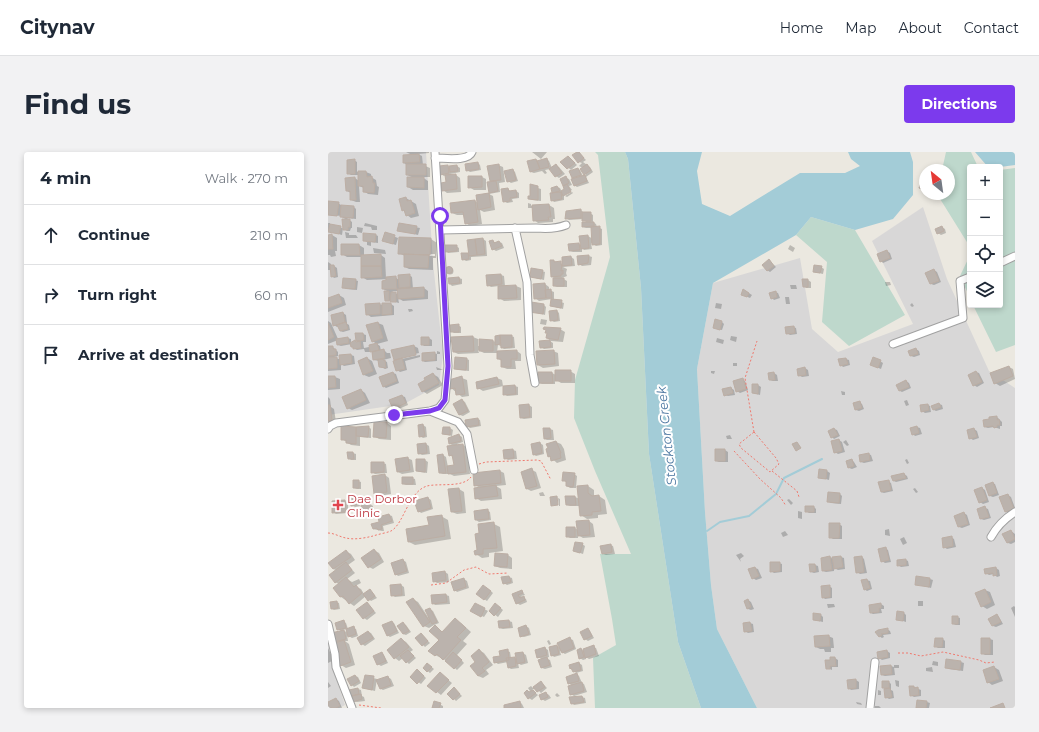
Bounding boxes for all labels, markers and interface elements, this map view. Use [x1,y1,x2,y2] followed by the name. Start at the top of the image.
[20,16,95,39] text: Citynav
[780,19,823,37] text: Home
[845,19,876,37] text: Map
[898,19,942,37] text: About
[964,19,1019,37] text: Contact
[904,85,1015,123] button: Directions
[24,87,131,121] text: Find us
[919,164,955,200] north arrow
[967,164,1003,308] map controls
[967,164,1003,200] button: +
[40,168,91,188] text: 4 min
[205,170,288,186] text: Walk · 270 m
[967,200,1003,236] button: −
[431,207,449,225] route start
[40,224,62,246] icon: ahead
[78,225,150,244] text: Continue
[250,227,288,243] text: 210 m
[967,236,1003,272] button: locate
[967,272,1003,308] button: layers
[40,284,62,306] icon: right
[78,285,157,304] text: Turn right
[254,287,288,303] text: 60 m
[40,344,62,366] icon: arrive
[78,345,239,364] text: Arrive at destination
[653,384,679,486] water label: Stockton Creek
[385,406,403,424] route end
[347,491,417,520] place label: Dae Dorbor Clinic
[332,499,344,511] marker: Dae Dorbor Clinic

